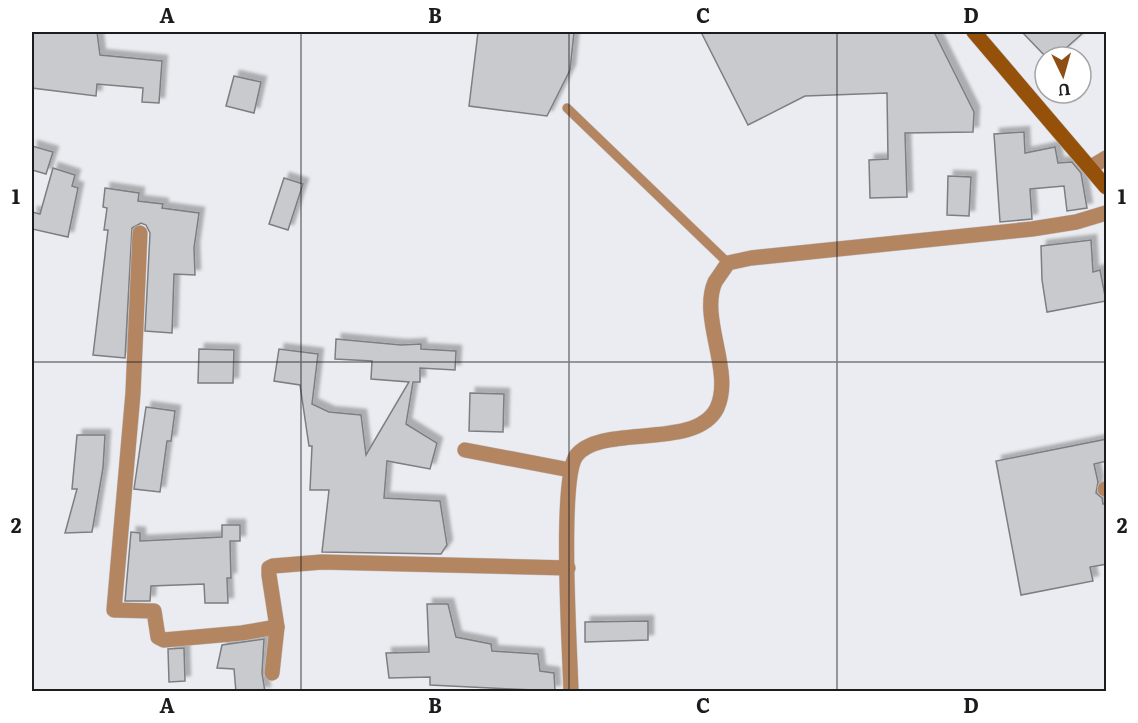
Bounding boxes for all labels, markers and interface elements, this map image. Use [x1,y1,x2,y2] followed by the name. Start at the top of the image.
[159,0,175,29] text: A
[428,0,442,29] text: B
[696,0,710,29] text: C
[963,0,979,29] text: D
[1033,45,1093,105] north arrow
[1057,78,1072,103] text: U
[12,180,20,210] text: 1
[1118,180,1126,210] text: 1
[11,509,22,539] text: 2
[1117,509,1128,539] text: 2
[159,689,175,719] text: A
[428,689,442,719] text: B
[696,689,710,719] text: C
[963,689,979,719] text: D

